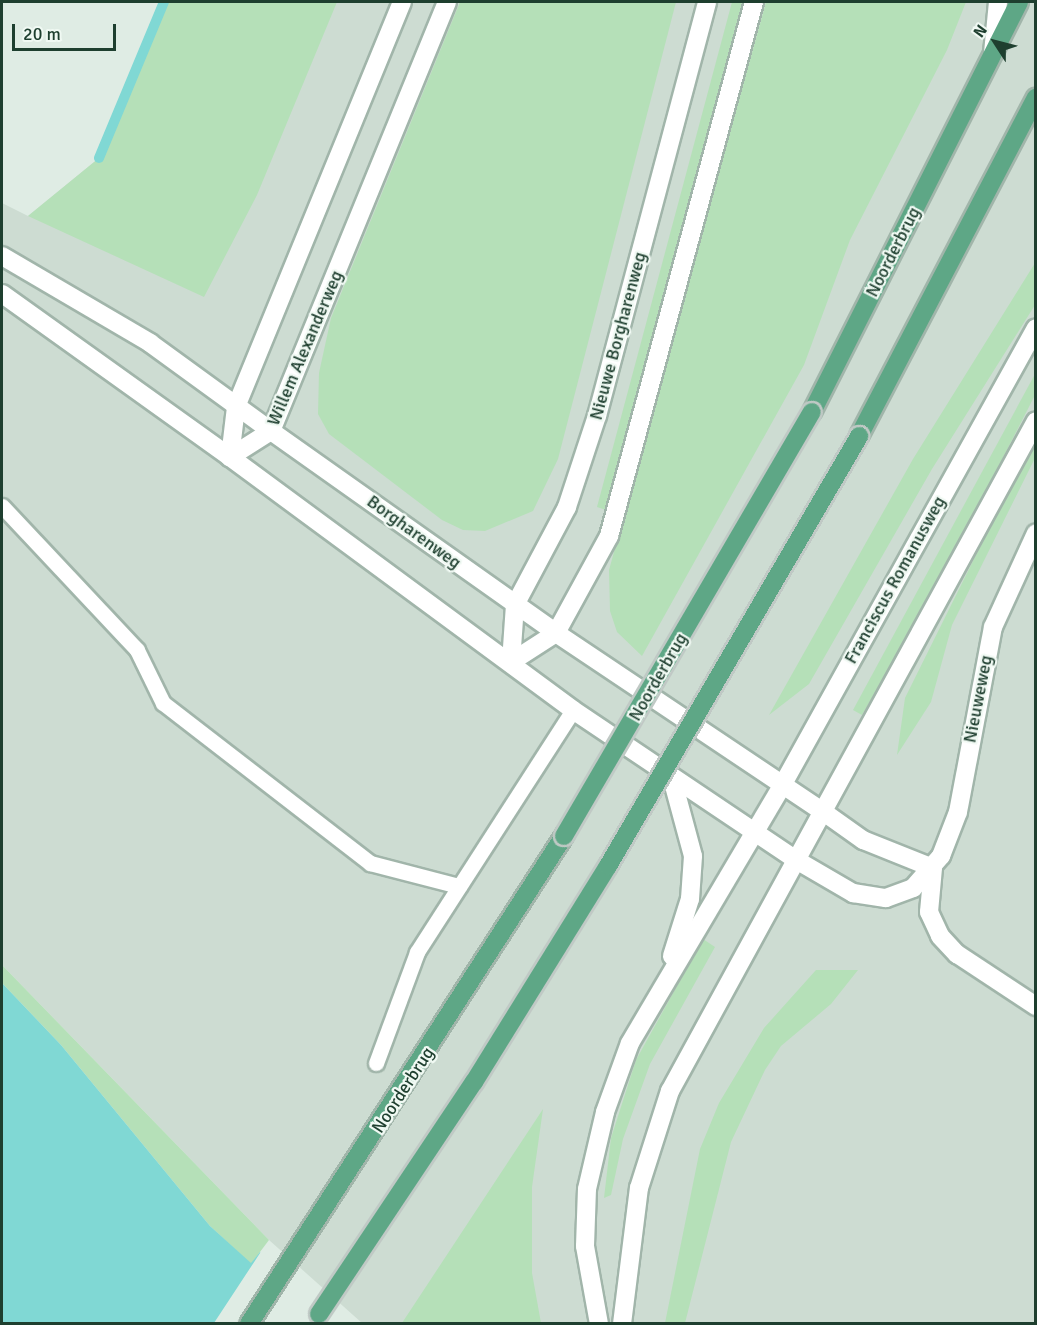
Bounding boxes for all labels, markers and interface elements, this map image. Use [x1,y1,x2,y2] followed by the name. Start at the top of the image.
[15,12,118,50] scale bar
[965,12,1025,72] north arrow
[969,21,992,42] text: N
[23,23,61,45] text: 20 m
[861,203,925,301] street label: Noorderbrug
[585,250,651,422] street label: Nieuwe Borgharenweg
[263,267,347,429] street label: Willem Alexanderweg
[363,491,465,573] street label: Borgharenweg
[840,492,950,668] street label: Franciscus Romanusweg
[624,629,692,725] street label: Noorderbrug
[959,653,997,745] street label: Nieuweweg
[367,1043,439,1137] street label: Noorderbrug

